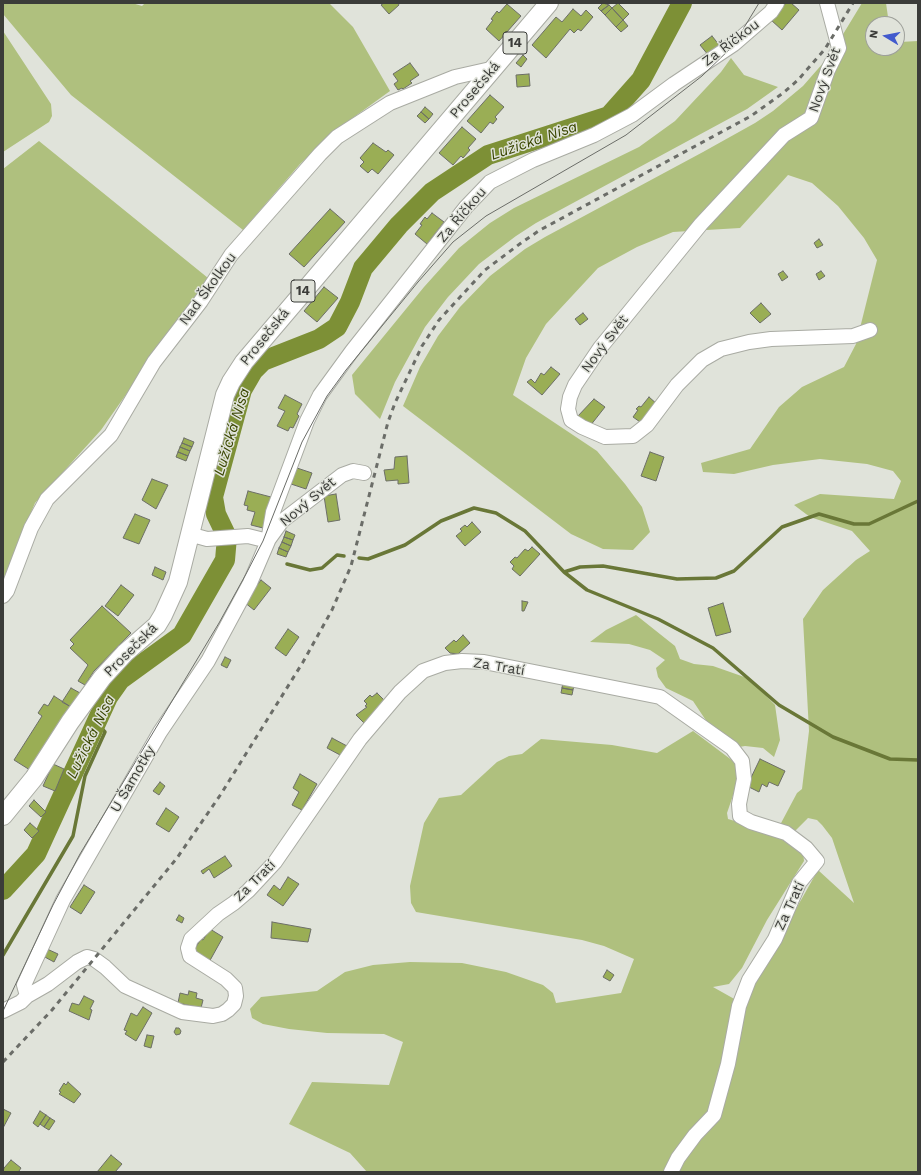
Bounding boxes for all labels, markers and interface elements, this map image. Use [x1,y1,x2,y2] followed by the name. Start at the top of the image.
[699,16,763,70] street label: Za Říčkou
[865,16,905,56] north arrow
[867,29,881,39] text: N
[503,32,527,54] road number: 14
[806,45,844,115] street label: Nový Svět
[446,58,504,122] street label: Prosečská
[488,118,580,164] water label: Lužická Nisa
[434,184,490,246] street label: Za Říčkou
[176,249,240,329] street label: Nad Školkou
[291,280,315,302] road number: 14
[237,305,293,369] street label: Prosečská
[578,312,632,376] street label: Nový Svět
[210,386,254,478] water label: Lužická Nisa
[277,474,339,530] street label: Nový Svět
[101,620,161,680] street label: Prosečská
[472,655,526,679] street label: Za Tratí
[63,692,119,782] water label: Lužická Nisa
[107,743,159,815] street label: U Šamotky
[231,857,279,905] street label: Za Tratí
[771,879,809,933] street label: Za Tratí

